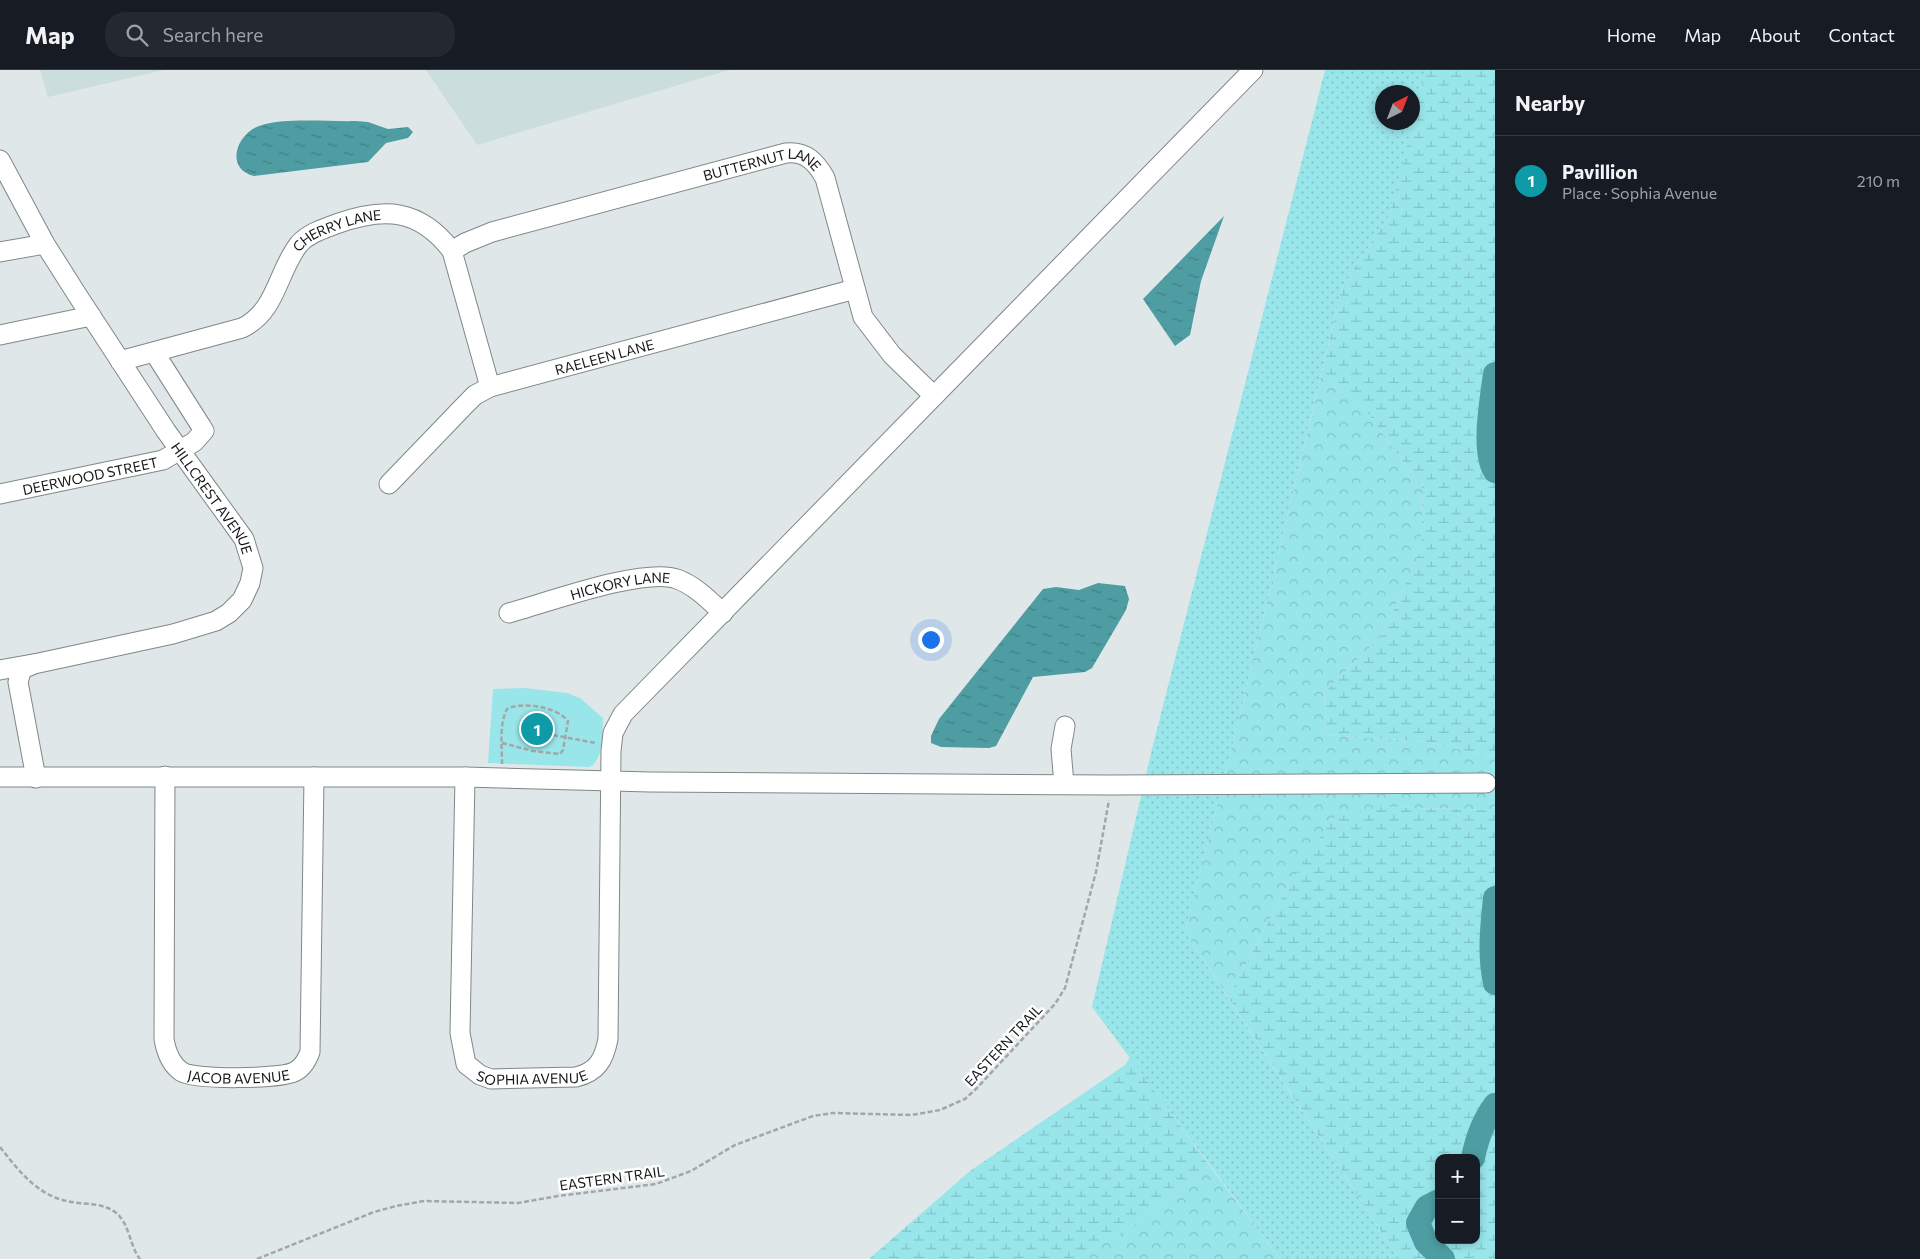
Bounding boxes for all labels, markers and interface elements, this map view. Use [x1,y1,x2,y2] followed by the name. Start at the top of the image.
[105,12,455,57] search box
[25,20,75,49] text: Map
[123,21,151,49] icon: search
[163,23,263,46] text: Search here
[1607,24,1656,46] text: Home
[1684,24,1721,46] text: Map
[1749,24,1801,46] text: About
[1829,24,1895,46] text: Contact
[1375,85,1420,130] north arrow
[1515,90,1585,115] text: Nearby
[701,144,825,183] street label: BUTTERNUT LANE
[1562,160,1638,183] text: Pavillion
[1527,171,1535,190] text: 1
[1857,171,1900,190] text: 210 m
[1562,183,1717,202] text: Place · Sophia Avenue
[288,205,382,254] street label: CHERRY LANE
[553,335,656,378] street label: RAELEEN LANE
[168,439,257,556] street label: HILLCREST AVENUE
[21,453,159,498] street label: DEERWOOD STREET
[568,568,671,603] street label: HICKORY LANE
[918,627,944,653] your location
[521,710,553,748] pin: 1
[961,1000,1045,1090] street label: EASTERN TRAIL
[186,1065,291,1086] street label: JACOB AVENUE
[474,1066,590,1089] street label: SOPHIA AVENUE
[1435,1154,1480,1244] map controls
[1435,1154,1480,1199] button: +
[558,1162,666,1194] street label: EASTERN TRAIL
[1435,1199,1480,1244] button: −

